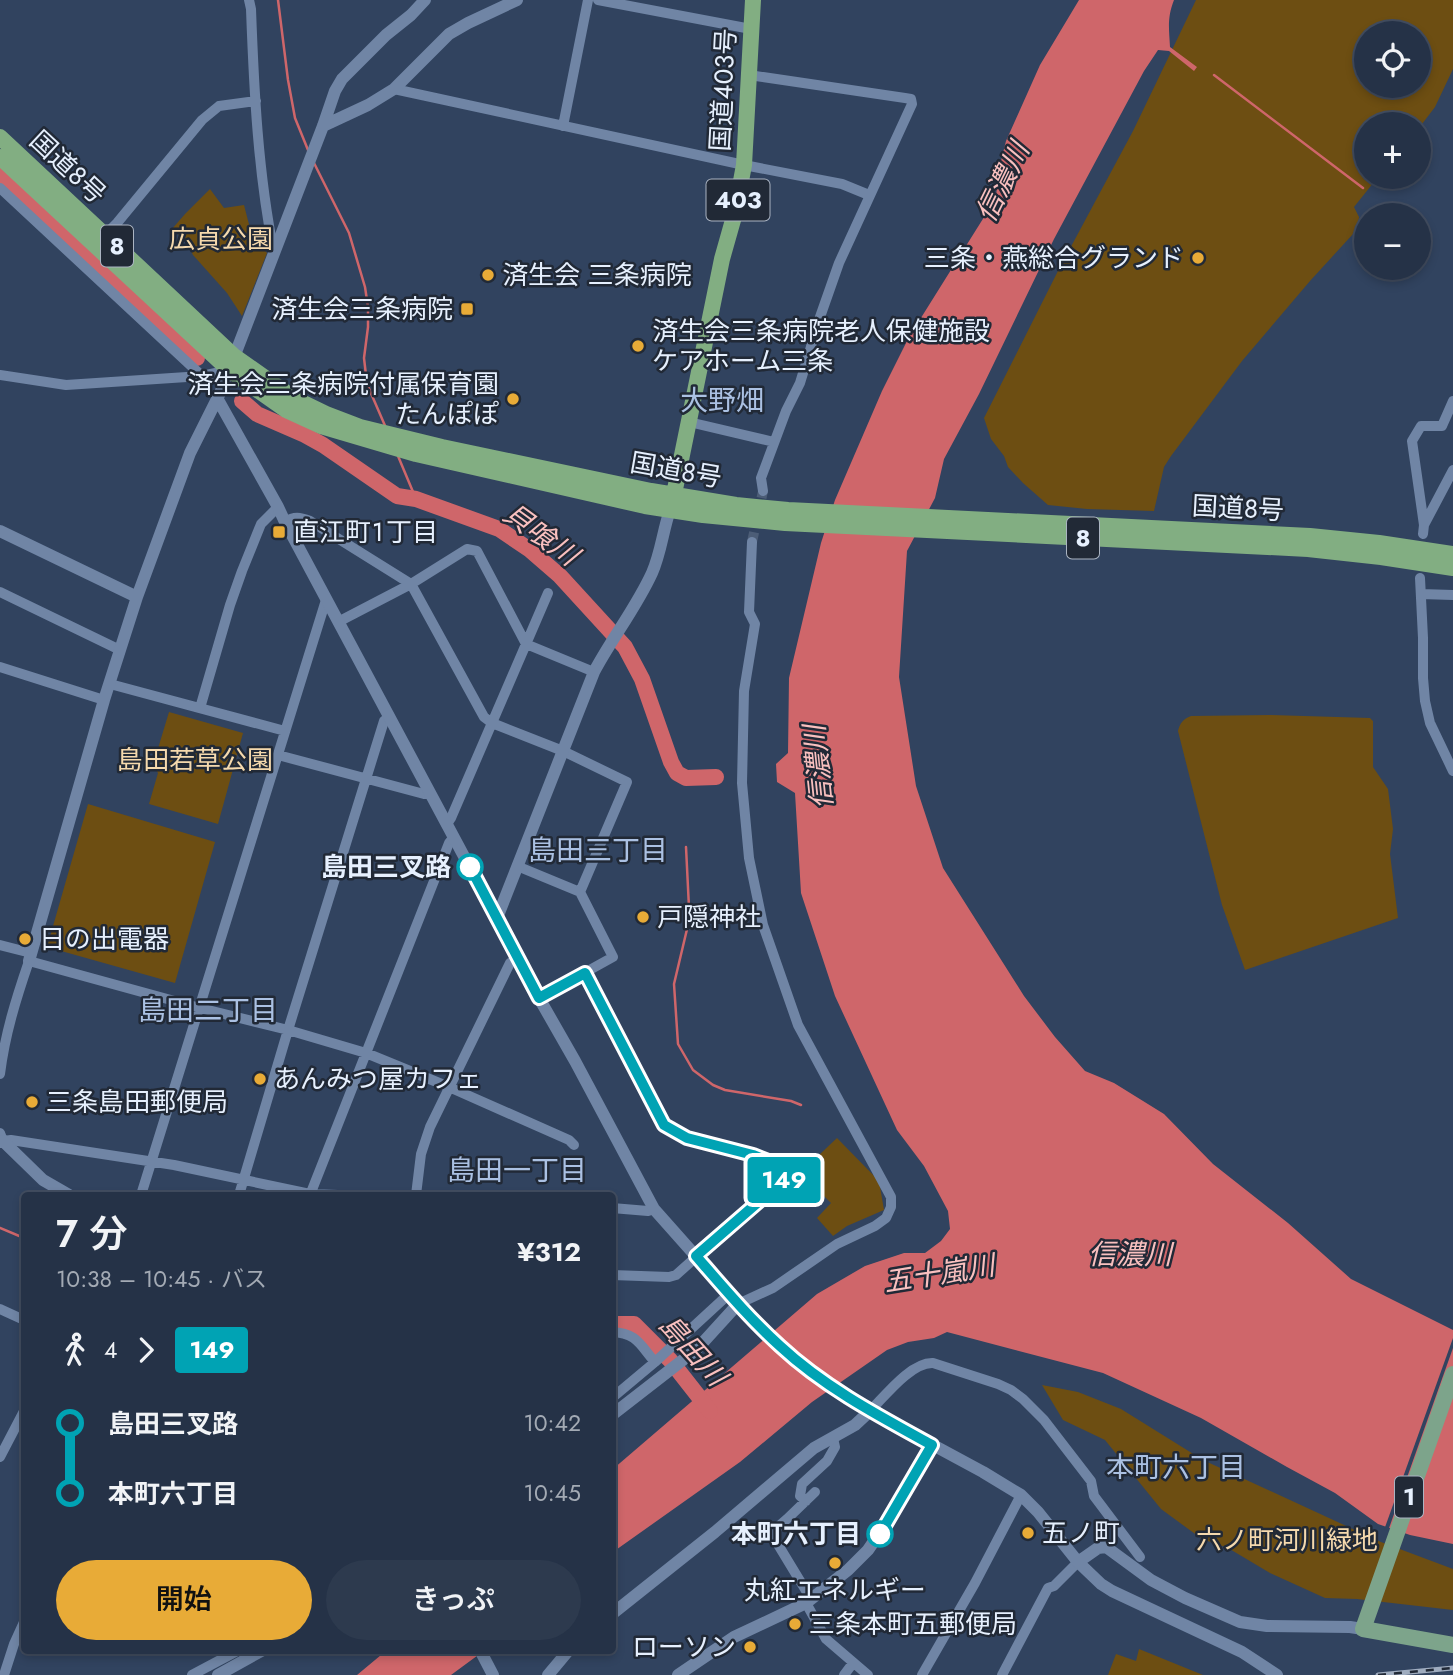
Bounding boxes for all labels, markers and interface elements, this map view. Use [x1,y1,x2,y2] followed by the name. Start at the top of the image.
[1354,21,1431,280] map controls
[1354,21,1431,98] button: locate
[701,28,745,152] street label: 国道403号
[1354,112,1431,189] button: +
[21,122,115,212] street label: 国道8号
[966,133,1041,229] water label: 信濃川
[706,180,770,220] road number: 403
[1354,203,1431,280] button: −
[169,220,273,258] park label: 広貞公園
[101,226,133,267] road number: 8
[924,239,1184,277] place label: 三条・燕総合グランド
[1190,250,1206,266] marker: 三条・燕総合グランド
[502,256,692,294] place label: 済生会 三条病院
[480,267,496,283] marker: 済生会 三条病院
[271,290,453,328] place label: 済生会三条病院
[459,301,475,317] marker: 済生会三条病院
[652,312,990,380] place label: 済生会三条病院老人保健施設 ケアホーム三条
[630,338,646,354] marker: 済生会三条病院老人保健施設 ケアホーム三条
[187,365,499,433] place label: 済生会三条病院付属保育園 たんぽぽ
[680,380,764,421] district label: 大野畑
[505,391,521,407] marker: 済生会三条病院付属保育園 たんぽぽ
[627,443,725,497] street label: 国道8号
[1191,487,1285,529] street label: 国道8号
[495,493,589,577] water label: 貝喰川
[293,513,438,551] place label: 直江町１丁目
[1067,518,1099,558] road number: 8
[271,524,287,540] marker: 直江町１丁目
[793,720,843,811] water label: 信濃川
[117,741,273,779] park label: 島田若草公園
[528,830,668,871] district label: 島田三丁目
[321,848,451,886] place label: 島田三叉路
[457,854,483,880] marker: 島田三叉路
[657,898,761,936] place label: 戸隠神社
[635,909,651,925] marker: 戸隠神社
[39,920,169,958] place label: 日の出電器
[17,931,33,947] marker: 日の出電器
[138,990,278,1031] district label: 島田二丁目
[274,1060,482,1098] place label: あんみつ屋カフェ
[252,1071,268,1087] marker: あんみつ屋カフェ
[46,1083,228,1121] place label: 三条島田郵便局
[24,1094,40,1110] marker: 三条島田郵便局
[447,1150,587,1191] district label: 島田一丁目
[744,1157,824,1203] line badge: 149
[761,1162,807,1197] text: 149
[56,1206,127,1261] text: 7 分
[517,1233,581,1271] text: ¥312
[1088,1234,1175,1275] water label: 信濃川
[881,1244,1001,1303] water label: 五十嵐川
[56,1262,267,1296] text: 10:38 – 10:45 · バス
[649,1305,738,1397] water label: 島田川
[56,1331,94,1369] icon: walk
[127,1331,165,1369] icon: forward
[189,1332,234,1367] text: 149
[104,1333,117,1367] text: 4
[108,1405,238,1443] text: 島田三叉路
[523,1406,581,1440] text: 10:42
[1106,1447,1246,1488] district label: 本町六丁目
[108,1475,238,1513] text: 本町六丁目
[524,1476,581,1510] text: 10:45
[1395,1476,1423,1518] road number: 1
[1042,1514,1120,1552] place label: 五ノ町
[731,1515,861,1553] place label: 本町六丁目
[867,1521,893,1547] marker: 本町六丁目
[1196,1521,1378,1559] park label: 六ノ町河川緑地
[1020,1525,1036,1541] marker: 五ノ町
[827,1555,843,1571] marker: 丸紅エネルギー
[56,1560,312,1640] button: 開始
[326,1560,581,1640] button: きっぷ
[744,1571,926,1609] place label: 丸紅エネルギー
[809,1605,1017,1643] place label: 三条本町五郵便局
[787,1616,803,1632] marker: 三条本町五郵便局
[632,1628,736,1666] place label: ローソン
[742,1639,758,1655] marker: ローソン

